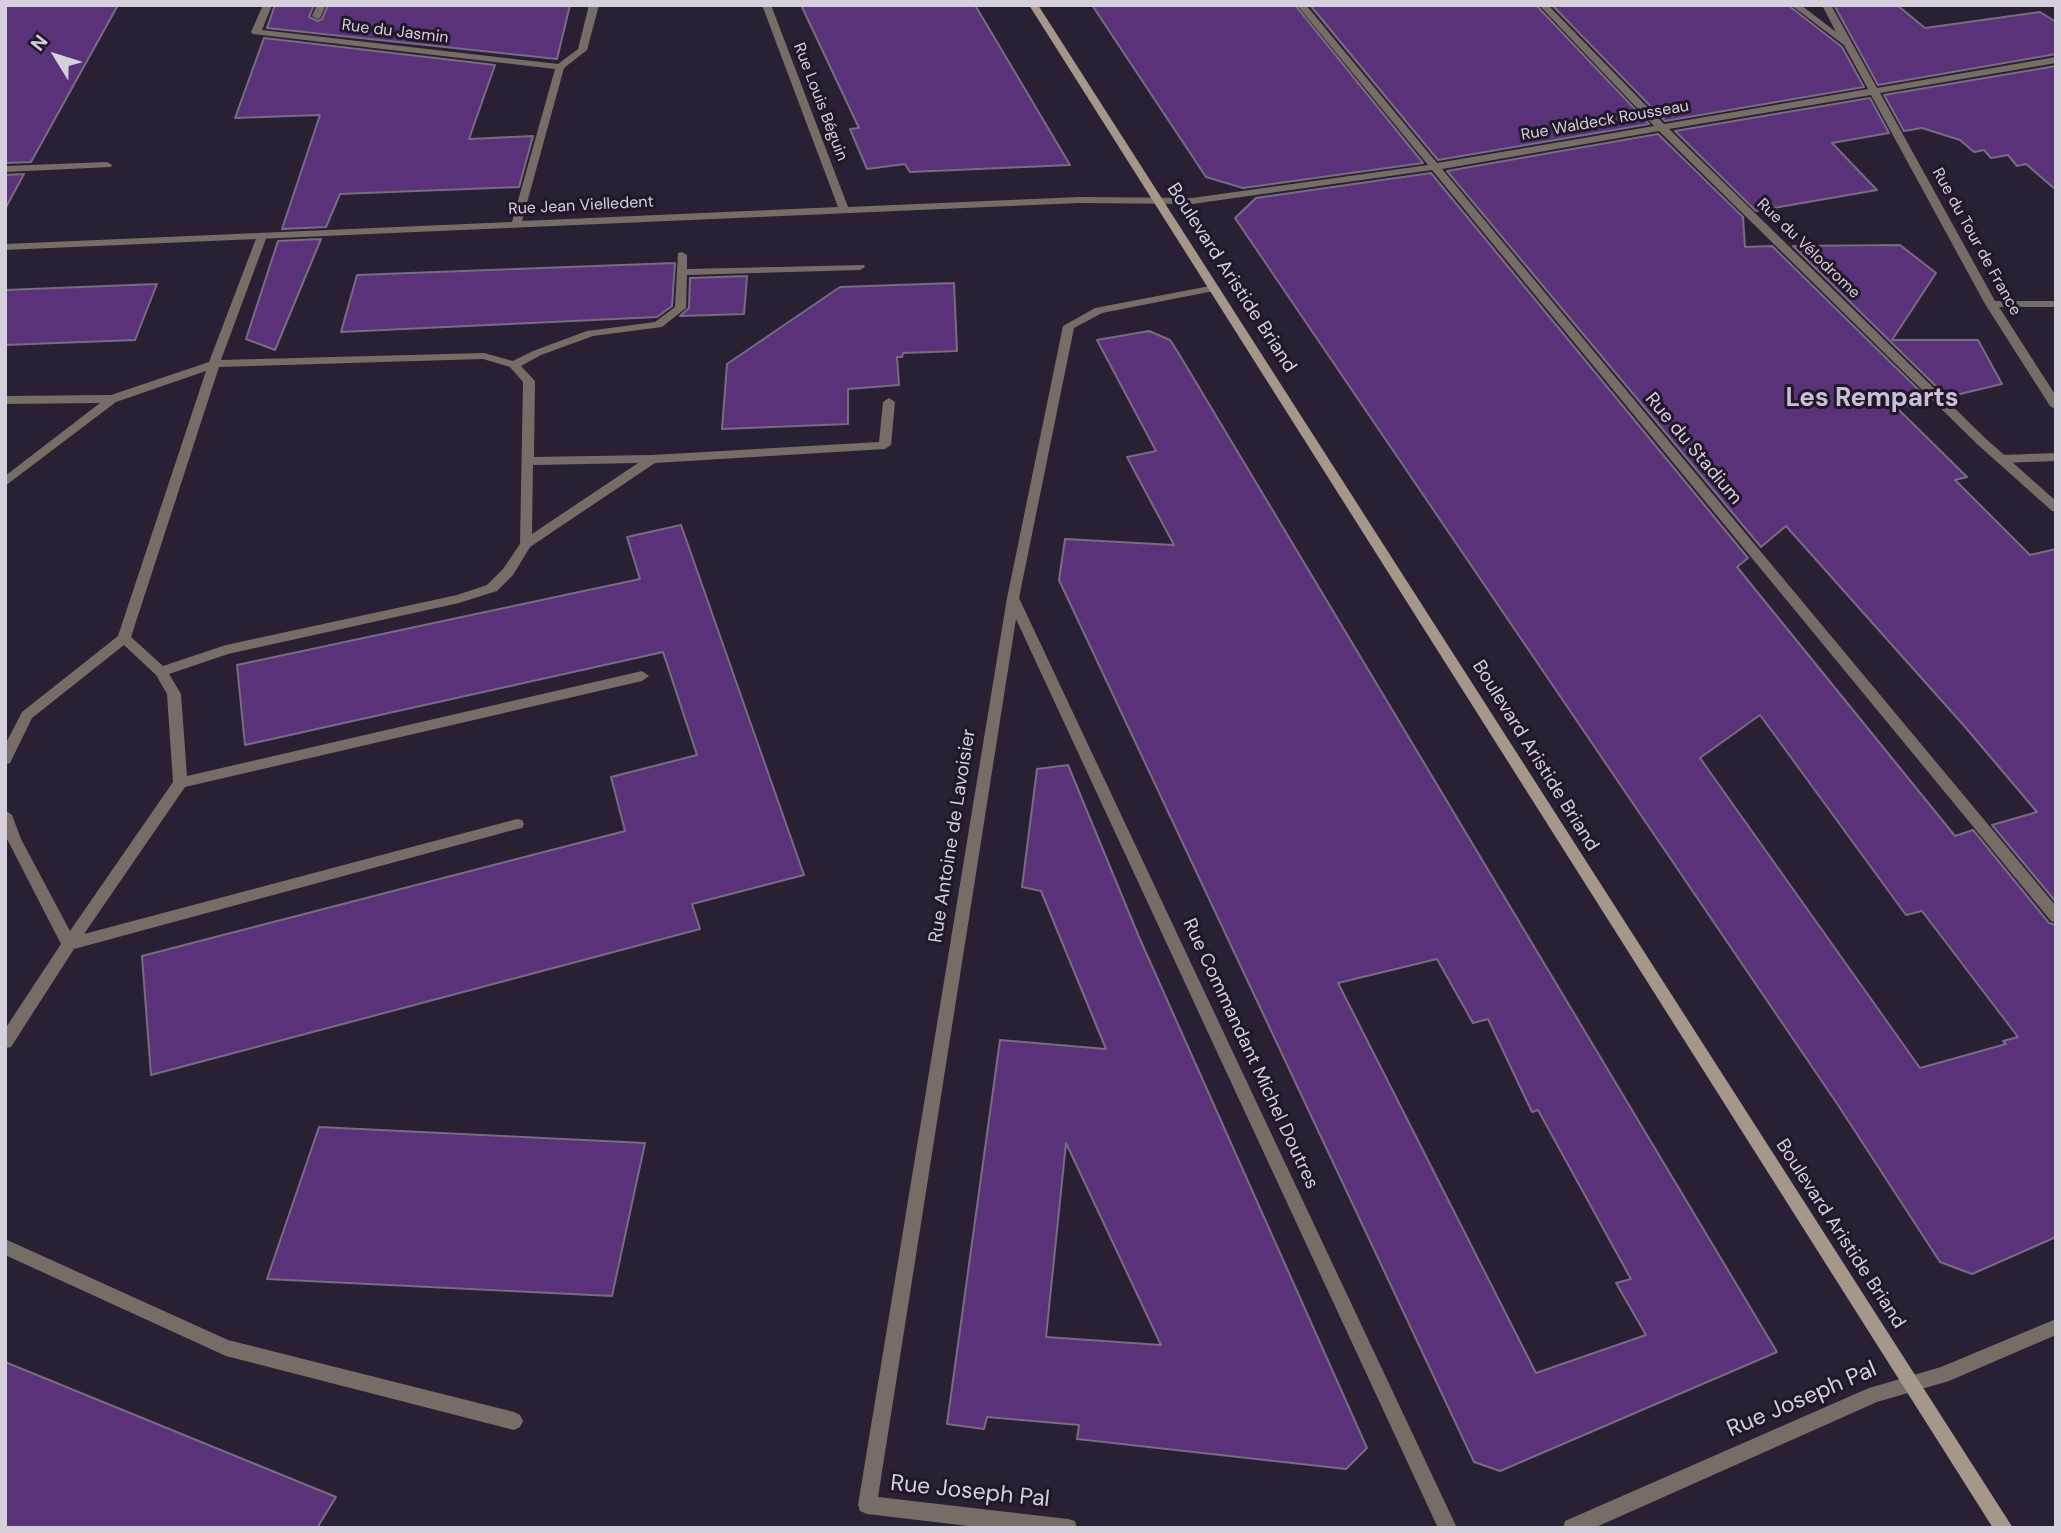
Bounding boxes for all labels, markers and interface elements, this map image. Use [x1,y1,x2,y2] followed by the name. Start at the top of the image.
[340,16,450,48] street label: Rue du Jasmin
[21,21,91,91] north arrow
[25,30,53,56] text: N
[789,40,851,164] street label: Rue Louis Béguin
[1519,97,1691,145] street label: Rue Waldeck Rousseau
[1927,165,2025,319] street label: Rue du Tour de France
[1161,179,1301,377] street label: Boulevard Aristide Briand
[508,193,654,219] street label: Rue Jean Vielledent
[1753,195,1863,303] street label: Rue du Vélodrome
[1785,383,1959,415] district label: Les Remparts
[1640,388,1746,510] street label: Rue du Stadium
[1467,656,1603,856] street label: Boulevard Aristide Briand
[925,727,981,945] street label: Rue Antoine de Lavoisier
[1177,915,1323,1193] street label: Rue Commandant Michel Doutres
[1770,1135,1910,1333] street label: Boulevard Aristide Briand
[1723,1356,1881,1444] street label: Rue Joseph Pal
[889,1470,1051,1514] street label: Rue Joseph Pal

